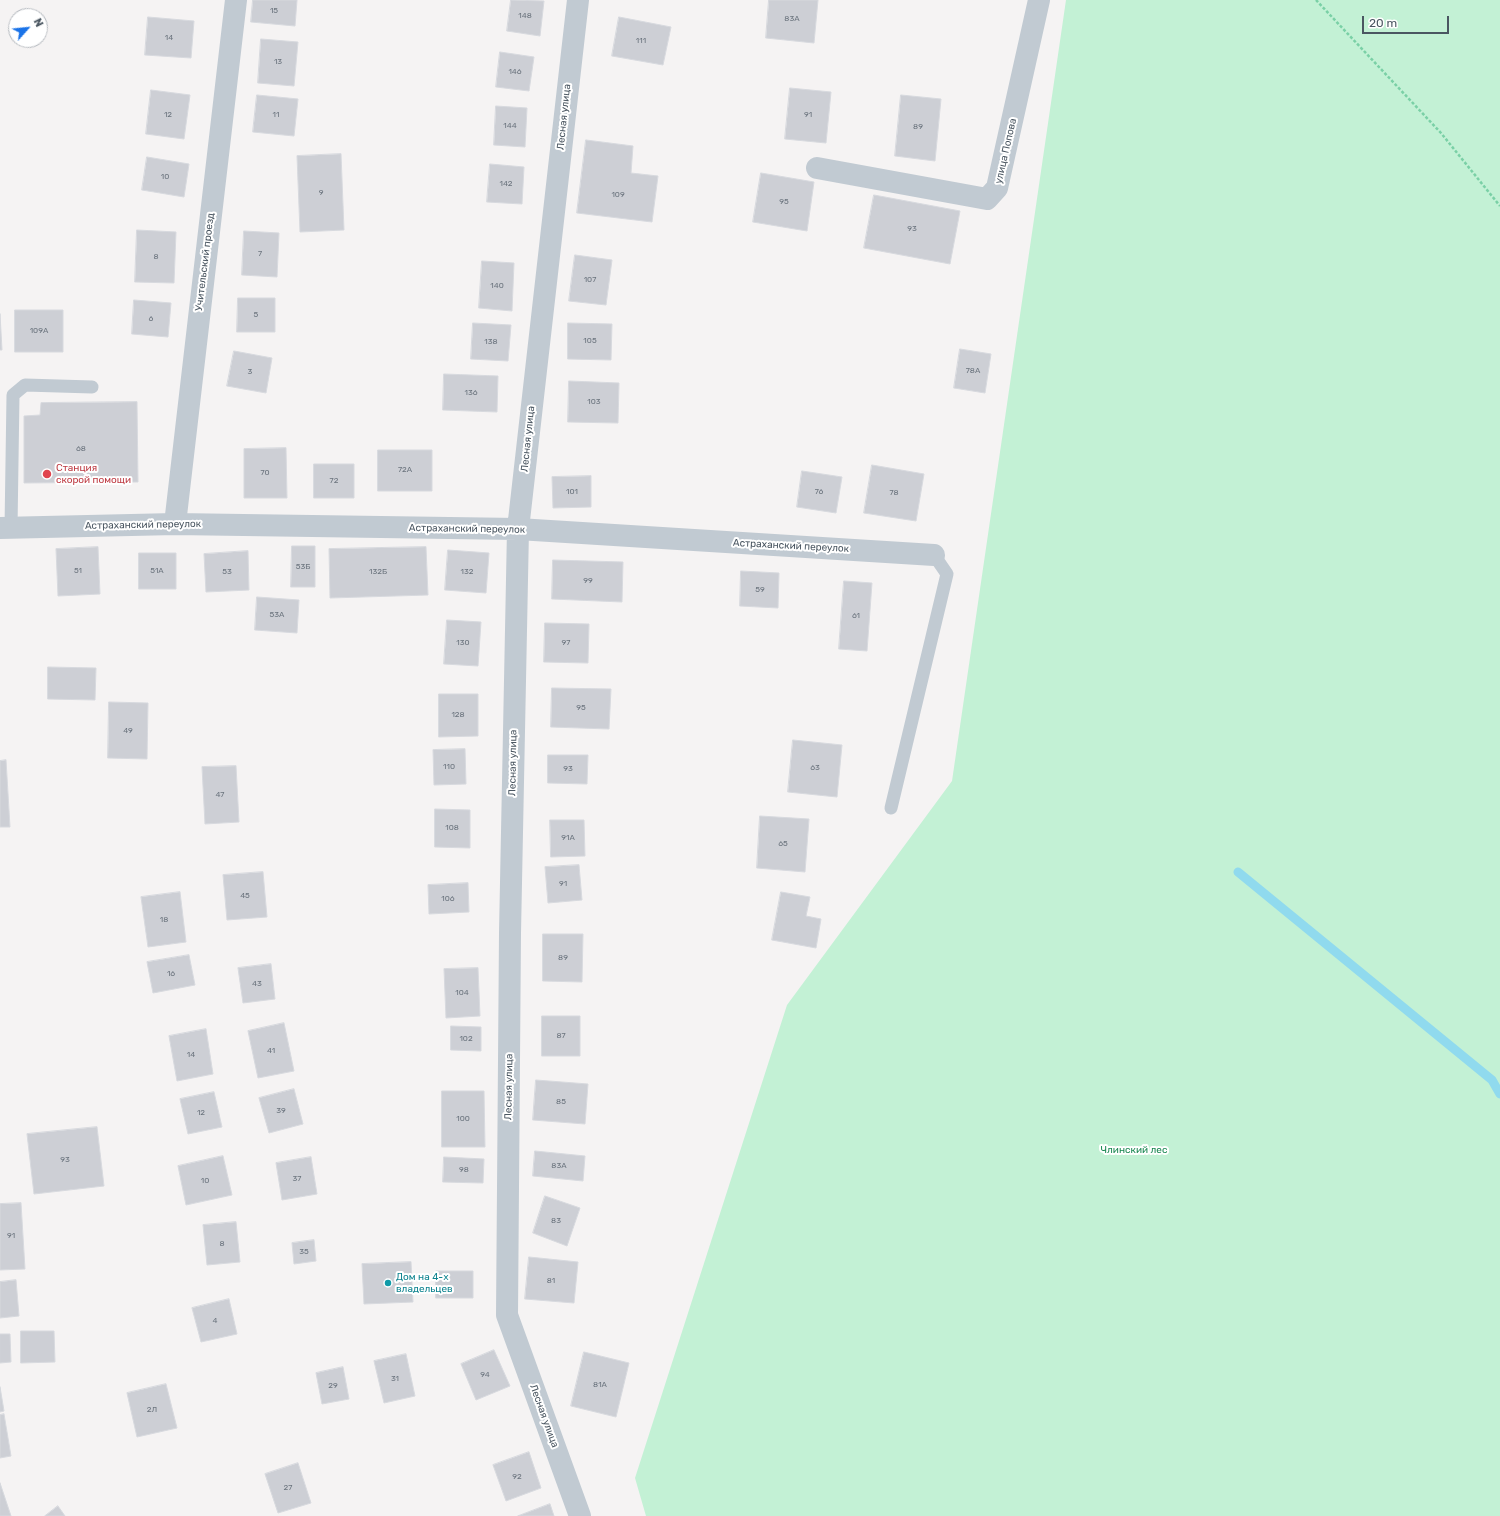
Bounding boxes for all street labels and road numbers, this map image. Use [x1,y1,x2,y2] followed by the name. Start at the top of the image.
[555,83,573,151] street label: Лесная улица
[993,117,1019,185] street label: улица Попова
[193,212,217,312] street label: Учительский проезд
[519,405,537,473] street label: Лесная улица
[85,518,201,532] street label: Астраханский переулок
[409,522,525,536] street label: Астраханский переулок
[733,537,849,555] street label: Астраханский переулок
[506,730,520,796] street label: Лесная улица
[502,1054,516,1120] street label: Лесная улица
[527,1383,561,1449] street label: Лесная улица

